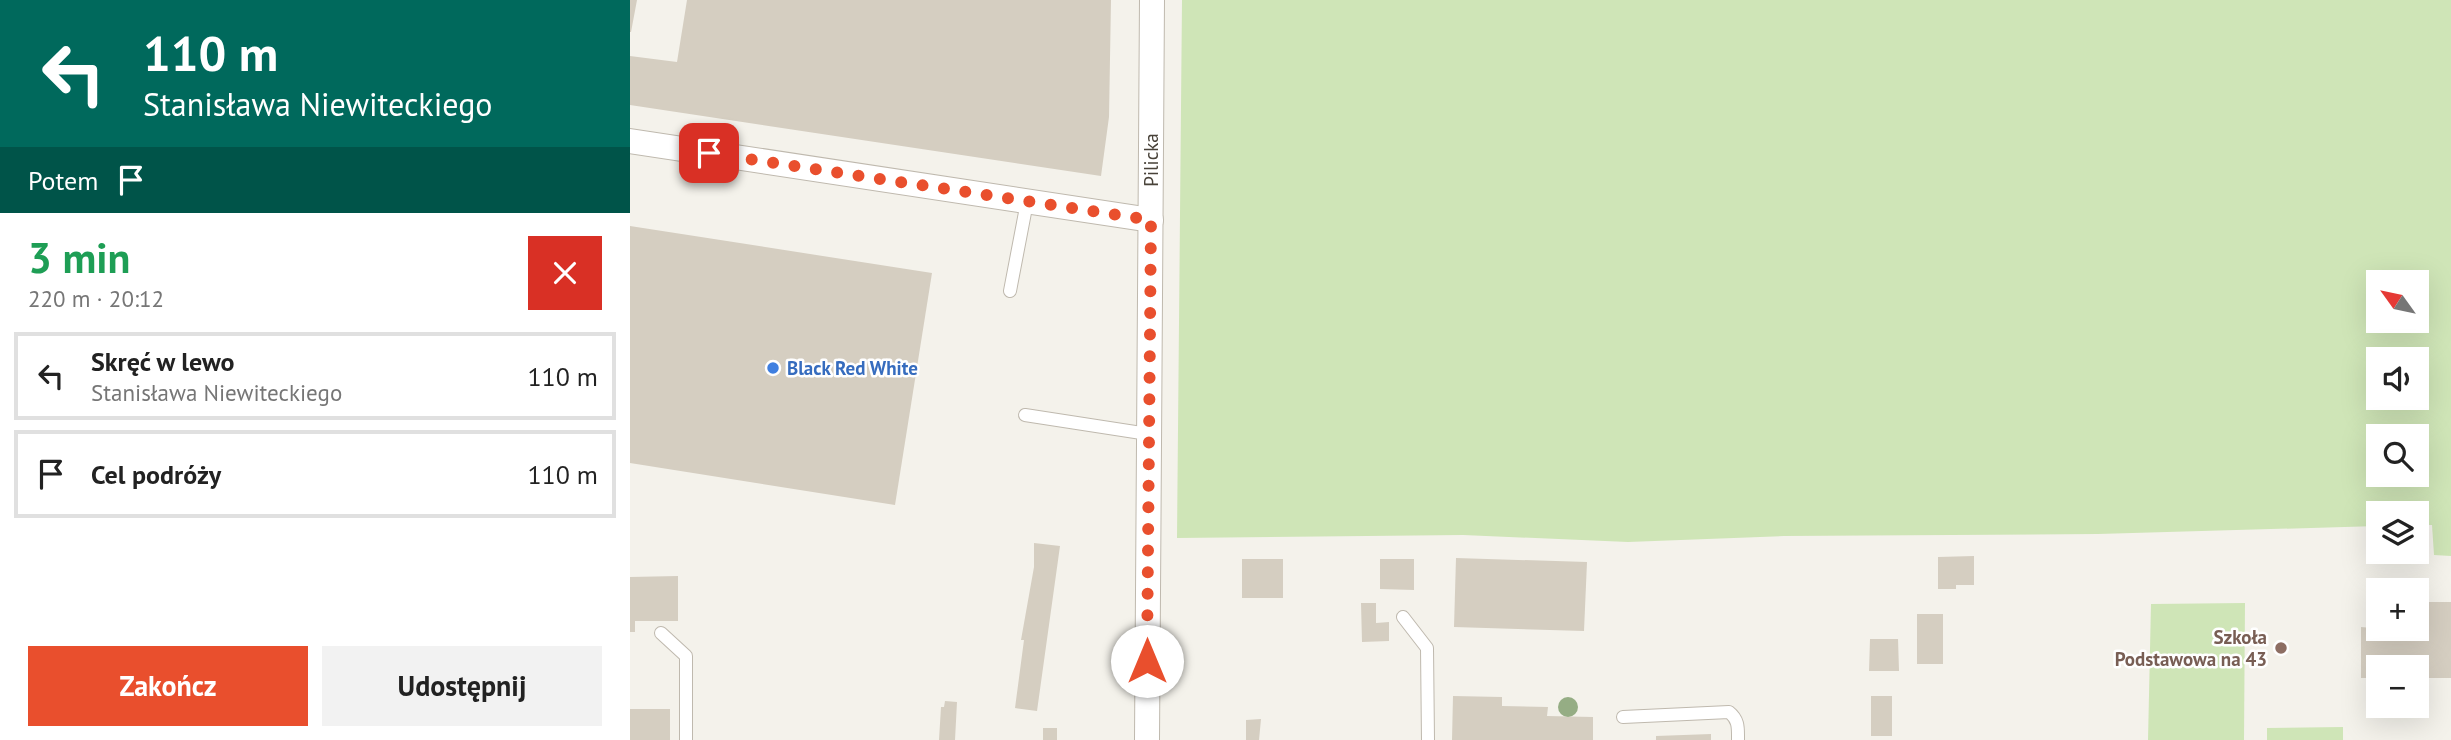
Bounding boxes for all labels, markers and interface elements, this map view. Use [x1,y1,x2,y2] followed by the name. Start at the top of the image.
[143,21,278,85] text: 110 m
[28,28,119,119] icon: left
[143,83,493,125] text: Stanisława Niewiteckiego
[679,123,739,183] pin
[1139,133,1163,187] street label: Pilicka
[690,134,728,172] icon: arrive
[112,161,150,199] icon: arrive
[28,164,98,197] text: Potem
[28,230,130,285] text: 3 min
[528,236,602,310] button: close
[2366,270,2429,332] north arrow
[2366,270,2429,718] map controls
[28,284,164,313] text: 220 m · 20:12
[91,345,235,378] text: Skręć w lewo
[2366,347,2429,410] button: sound
[787,356,918,380] place label: Black Red White
[32,357,70,395] icon: left
[527,360,598,393] text: 110 m
[765,360,781,376] marker: Black Red White
[91,378,342,407] text: Stanisława Niewiteckiego
[2366,424,2429,487] button: search
[32,455,70,493] icon: arrive
[91,458,221,491] text: Cel podróży
[527,458,598,491] text: 110 m
[2366,501,2429,564] button: layers
[2366,578,2429,641] button: +
[1110,624,1184,698] position arrow
[2115,625,2267,671] place label: Szkoła Podstawowa na 43
[2273,640,2289,656] marker: Szkoła Podstawowa na 43
[28,646,308,726] button: Zakończ
[322,646,602,726] button: Udostępnij
[2366,655,2429,718] button: −

